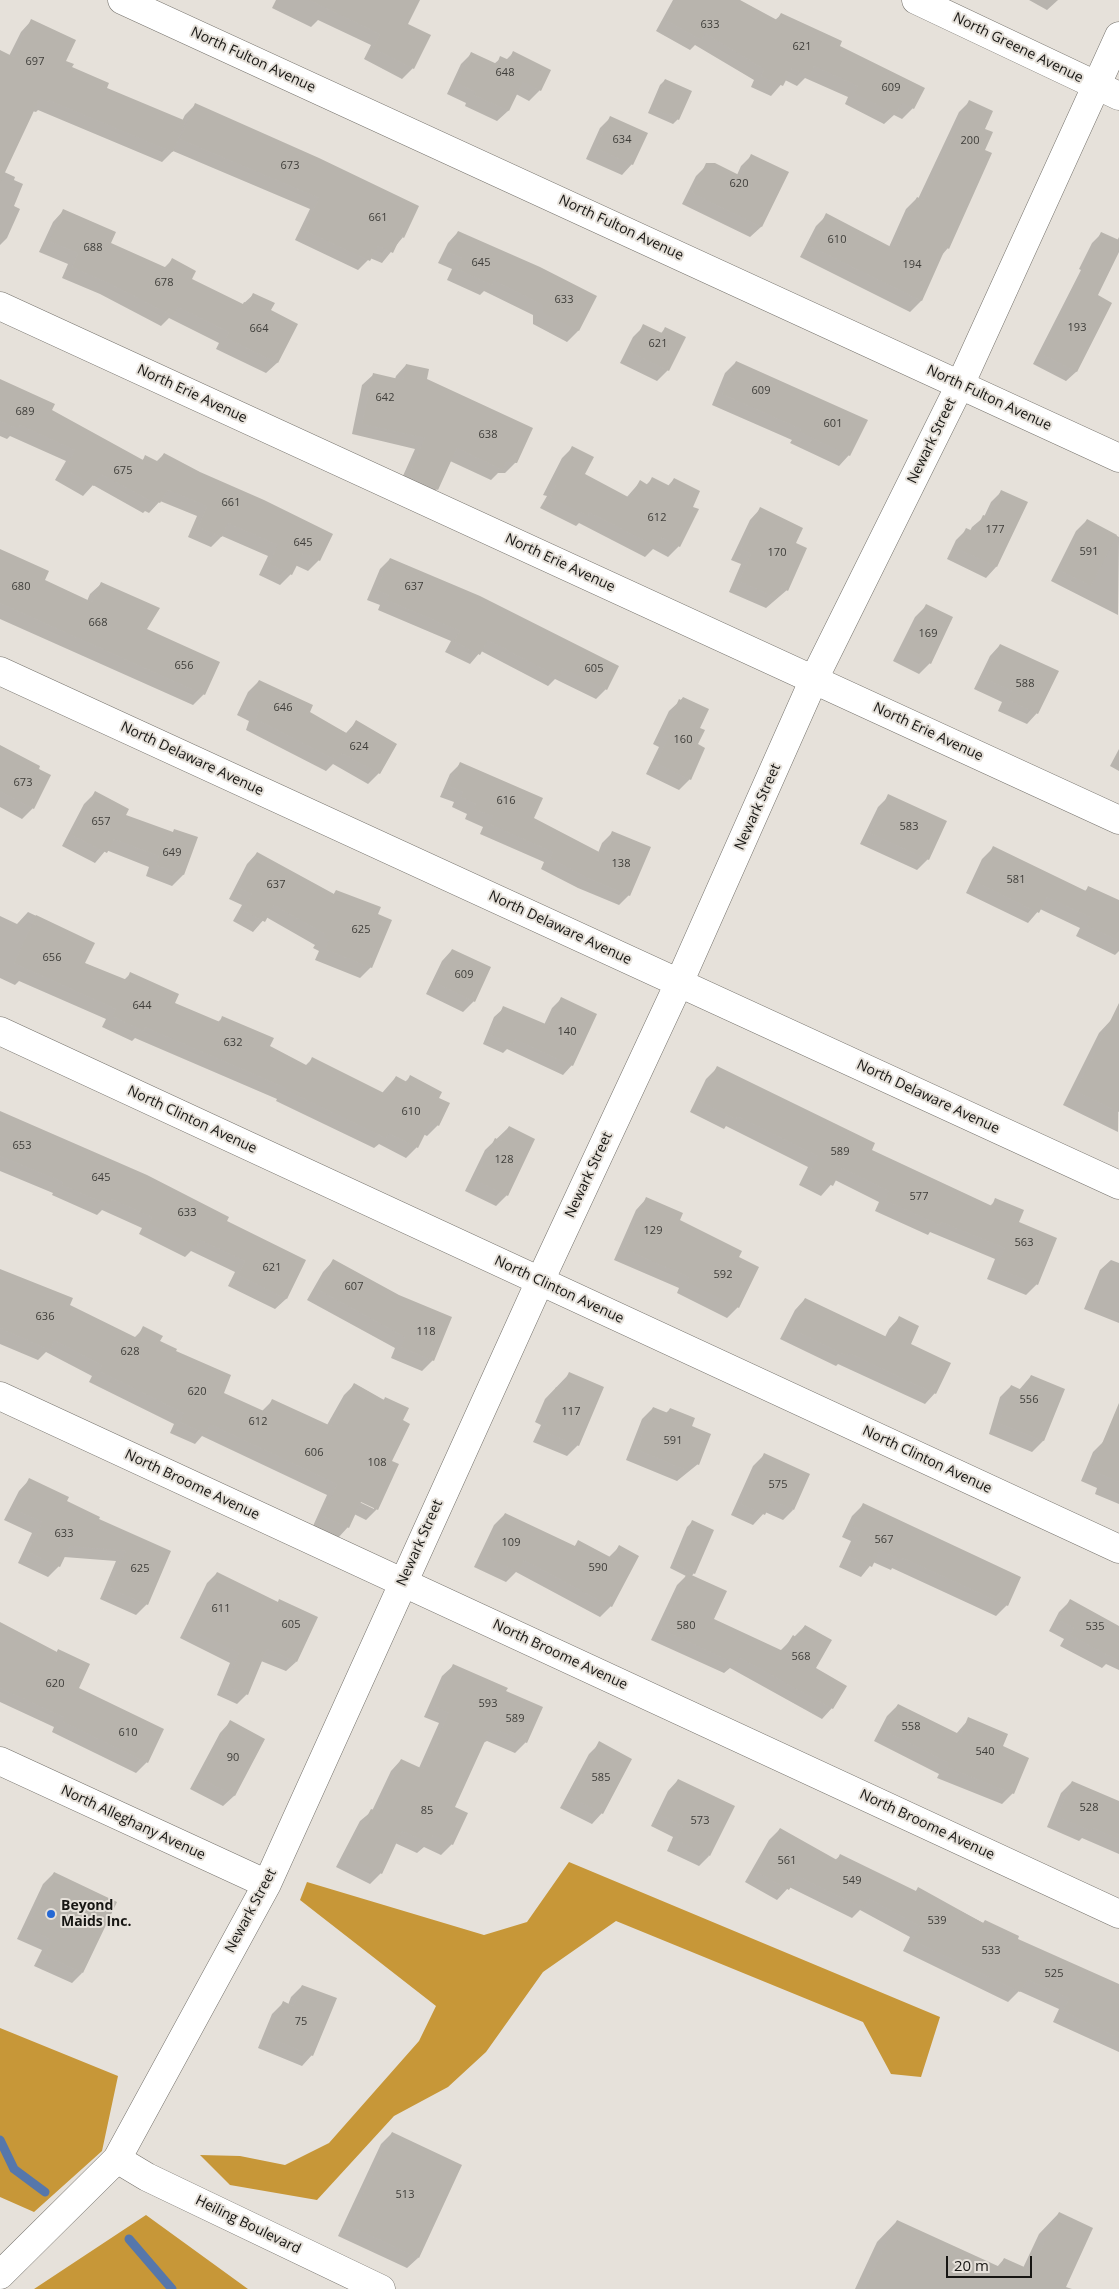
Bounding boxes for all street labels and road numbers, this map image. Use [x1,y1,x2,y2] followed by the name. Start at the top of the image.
[950,9,1086,87] street label: North Greene Avenue
[188,24,318,96] street label: North Fulton Avenue
[556,192,686,264] street label: North Fulton Avenue
[134,361,250,427] street label: North Erie Avenue
[924,362,1054,434] street label: North Fulton Avenue
[904,396,960,486] street label: Newark Street
[502,530,618,596] street label: North Erie Avenue
[870,699,986,765] street label: North Erie Avenue
[118,718,266,800] street label: North Delaware Avenue
[731,761,785,853] street label: Newark Street
[486,887,634,969] street label: North Delaware Avenue
[854,1056,1002,1138] street label: North Delaware Avenue
[125,1083,259,1157] street label: North Clinton Avenue
[562,1129,616,1221] street label: Newark Street
[492,1253,626,1327] street label: North Clinton Avenue
[860,1423,994,1497] street label: North Clinton Avenue
[122,1446,262,1524] street label: North Broome Avenue
[393,1497,447,1589] street label: Newark Street
[490,1616,630,1694] street label: North Broome Avenue
[58,1782,208,1864] street label: North Alleghany Avenue
[857,1786,997,1864] street label: North Broome Avenue
[222,1866,280,1956] street label: Newark Street
[193,2192,303,2258] street label: Heiling Boulevard

